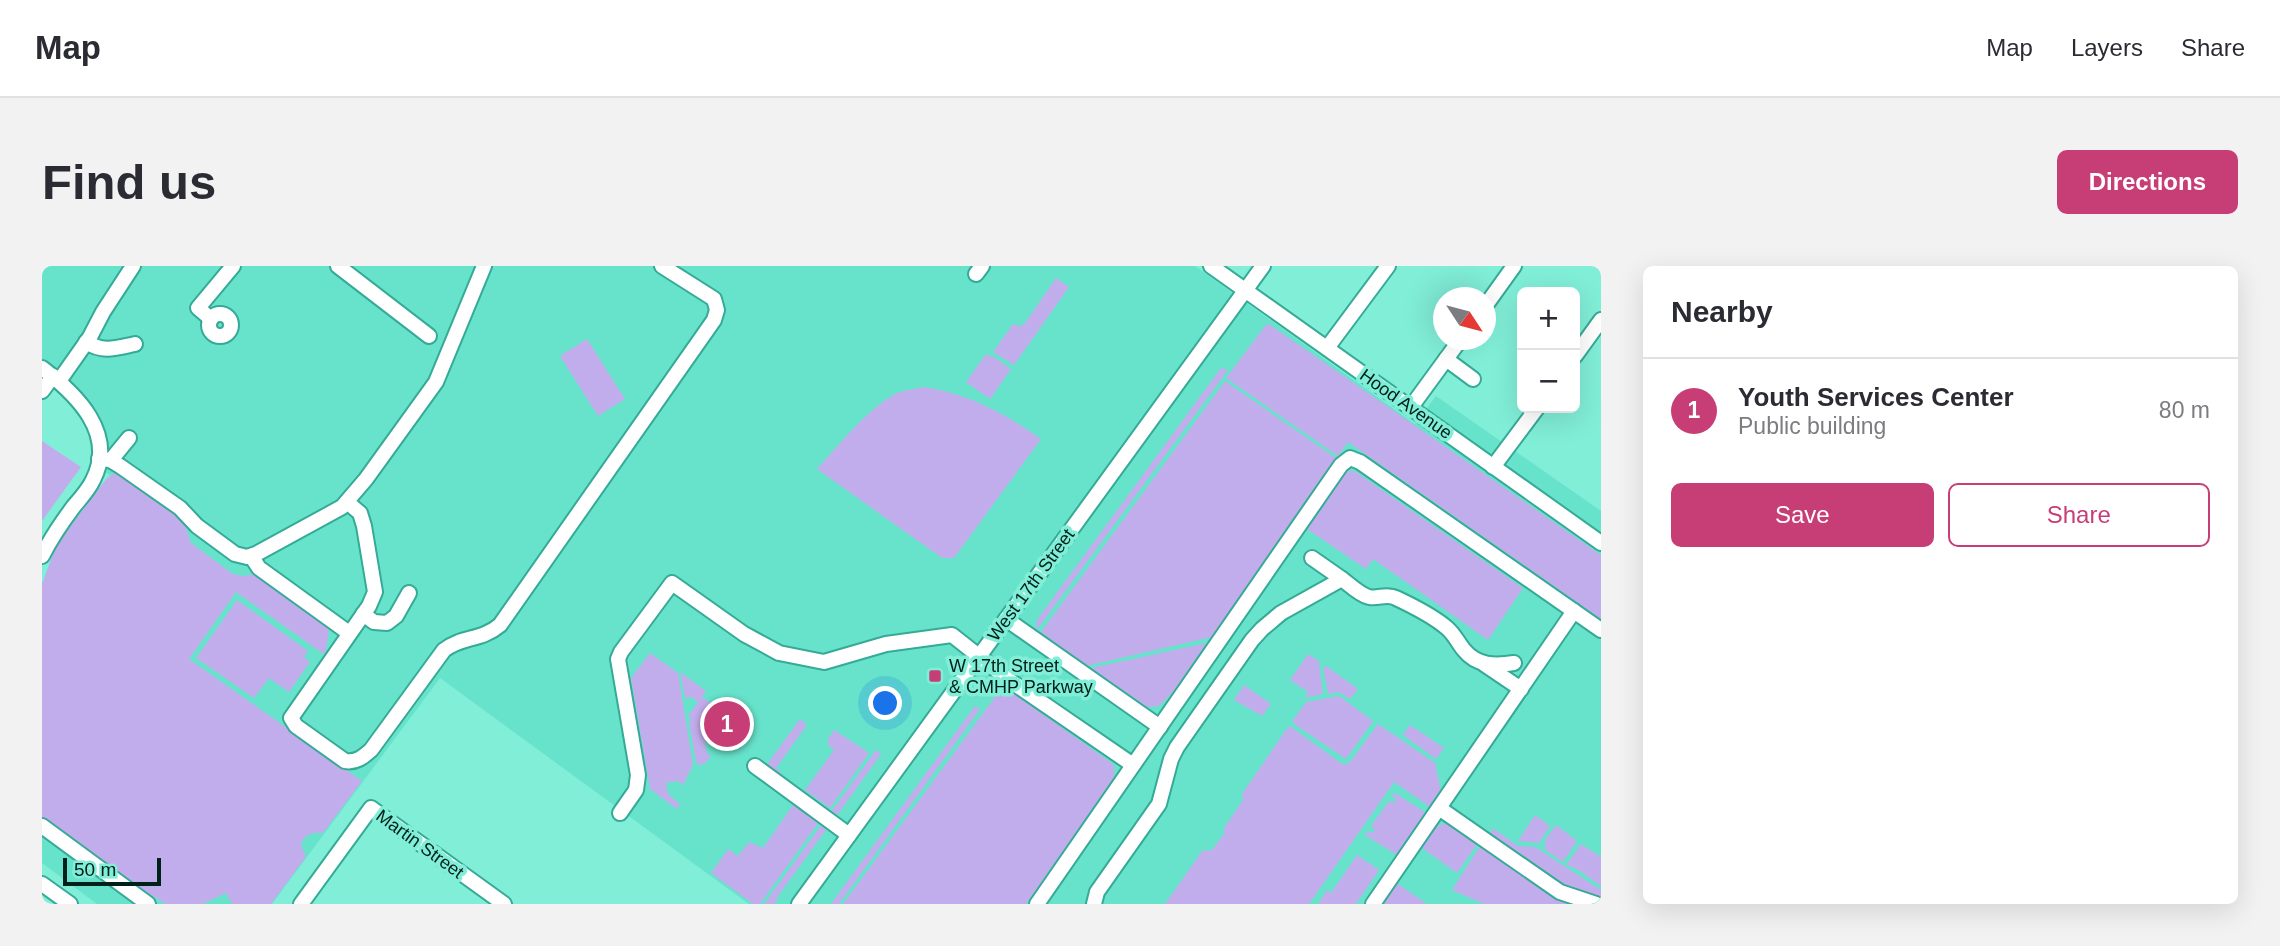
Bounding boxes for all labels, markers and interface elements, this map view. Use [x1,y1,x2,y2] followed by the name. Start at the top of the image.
[35,29,101,66] text: Map
[1986,34,2033,61] text: Map
[2071,34,2143,61] text: Layers
[2181,34,2245,61] text: Share
[2057,150,2238,214] button: Directions
[42,155,216,209] text: Find us
[1433,287,1496,350] north arrow
[1517,287,1580,413] map controls
[1517,287,1580,350] button: +
[1671,295,1773,328] text: Nearby
[1517,350,1580,413] button: −
[1356,365,1456,443] street label: Hood Avenue
[1738,382,2014,412] text: Youth Services Center
[1688,397,1700,423] text: 1
[2159,397,2210,423] text: 80 m
[1738,413,1886,439] text: Public building
[1671,483,1934,547] button: Save
[1948,483,2210,547] button: Share
[984,525,1078,645] street label: West 17th Street
[949,656,1093,697] place label: W 17th Street & CMHP Parkway
[927,668,943,684] marker: W 17th Street & CMHP Parkway
[868,686,902,720] your location
[704,698,750,750] pin: 1
[372,806,468,882] street label: Martin Street
[63,855,161,887] scale bar
[74,859,116,880] text: 50 m

